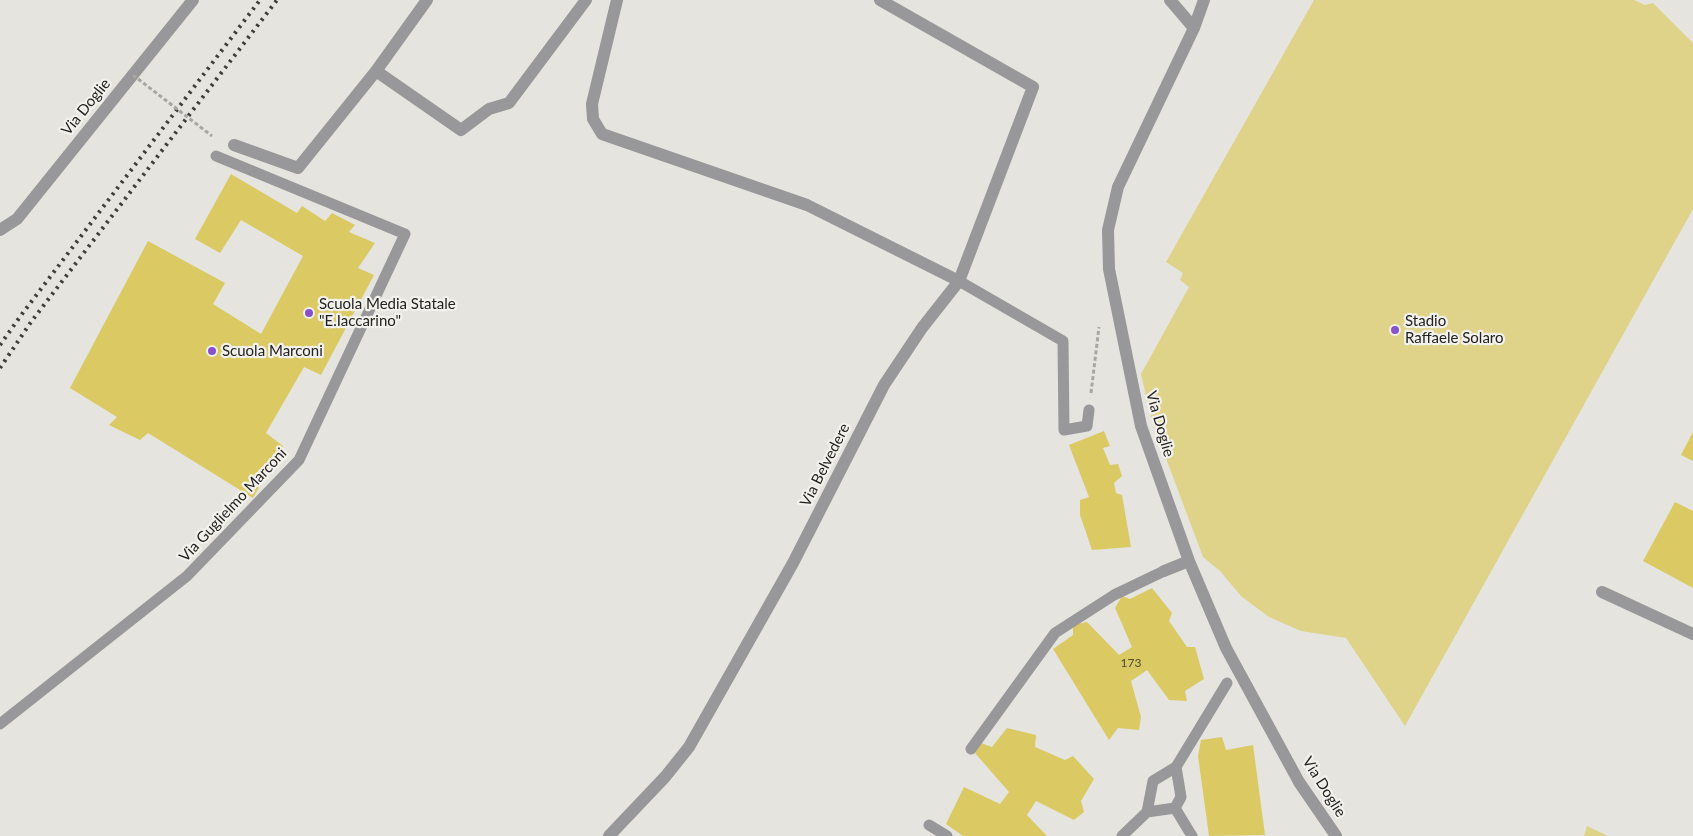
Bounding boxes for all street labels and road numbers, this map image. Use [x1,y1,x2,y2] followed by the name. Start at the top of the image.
[58,75,114,139] street label: Via Doglie
[1142,389,1178,459] street label: Via Doglie
[796,420,854,510] street label: Via Belvedere
[176,444,290,566] street label: Via Guglielmo Marconi
[1298,754,1350,820] street label: Via Doglie

